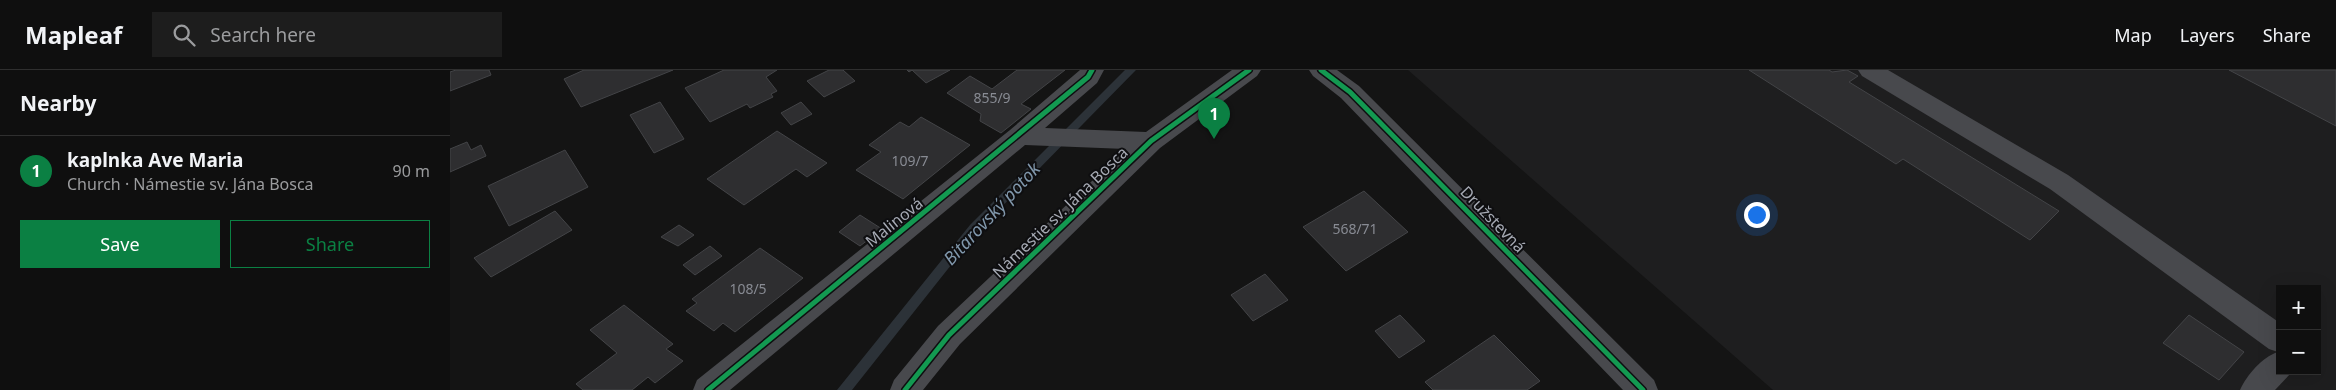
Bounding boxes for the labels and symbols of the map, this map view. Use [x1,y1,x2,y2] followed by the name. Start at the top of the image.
[973,88,1011,107] house number: 855/9
[1198,98,1230,139] pin: 1
[988,141,1132,283] street label: Námestie sv. Jána Bosca
[891,151,929,170] house number: 109/7
[937,156,1046,270] water label: Bitarovský potok
[1456,181,1530,257] street label: Družstevná
[861,192,927,252] street label: Malinová
[1744,202,1770,228] your location
[1332,219,1378,238] house number: 568/71
[729,279,767,298] house number: 108/5

